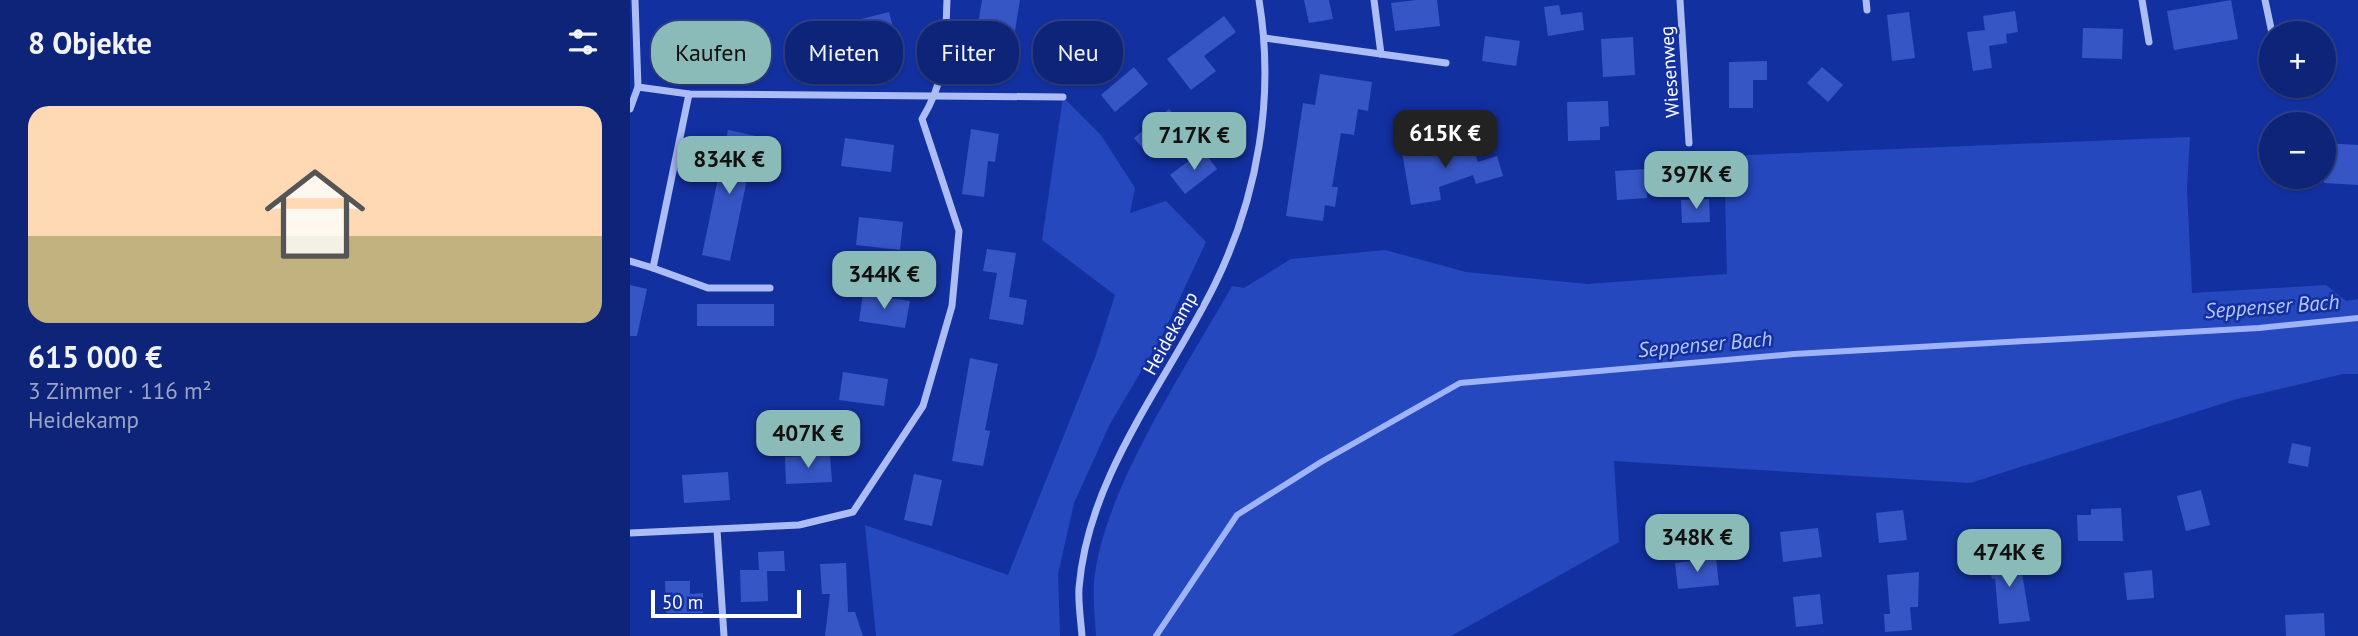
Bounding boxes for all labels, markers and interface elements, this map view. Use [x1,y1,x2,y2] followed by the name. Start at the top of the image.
[651,21,771,84] chip: Kaufen
[785,21,903,84] chip: Mieten
[917,21,1019,84] chip: Filter
[1033,21,1123,84] chip: Neu
[2259,21,2336,189] map controls
[2259,21,2336,98] button: +
[28,23,152,62] text: 8 Objekte
[564,23,602,61] icon: filters
[1654,25,1684,119] street label: Wiesenweg
[1388,110,1502,170] pin: 615K €
[2259,112,2336,189] button: −
[1137,113,1251,172] pin: 717K €
[1409,118,1481,147] text: 615K €
[1158,120,1230,149] text: 717K €
[672,136,786,196] pin: 834K €
[693,144,765,173] text: 834K €
[252,151,378,277] icon: home
[1639,152,1753,211] pin: 397K €
[1660,159,1732,188] text: 397K €
[827,252,941,311] pin: 344K €
[848,259,920,288] text: 344K €
[1137,287,1203,379] street label: Heidekamp
[2204,288,2340,324] water label: Seppenser Bach
[1637,325,1773,363] water label: Seppenser Bach
[28,337,162,376] text: 615 000 €
[28,376,212,405] text: 3 Zimmer · 116 m²
[28,405,139,434] text: Heidekamp
[751,410,865,470] pin: 407K €
[772,418,844,447] text: 407K €
[1640,514,1754,574] pin: 348K €
[1661,522,1733,551] text: 348K €
[1952,530,2066,589] pin: 474K €
[1973,537,2045,566] text: 474K €
[651,587,802,619] scale bar
[662,590,703,614] text: 50 m

